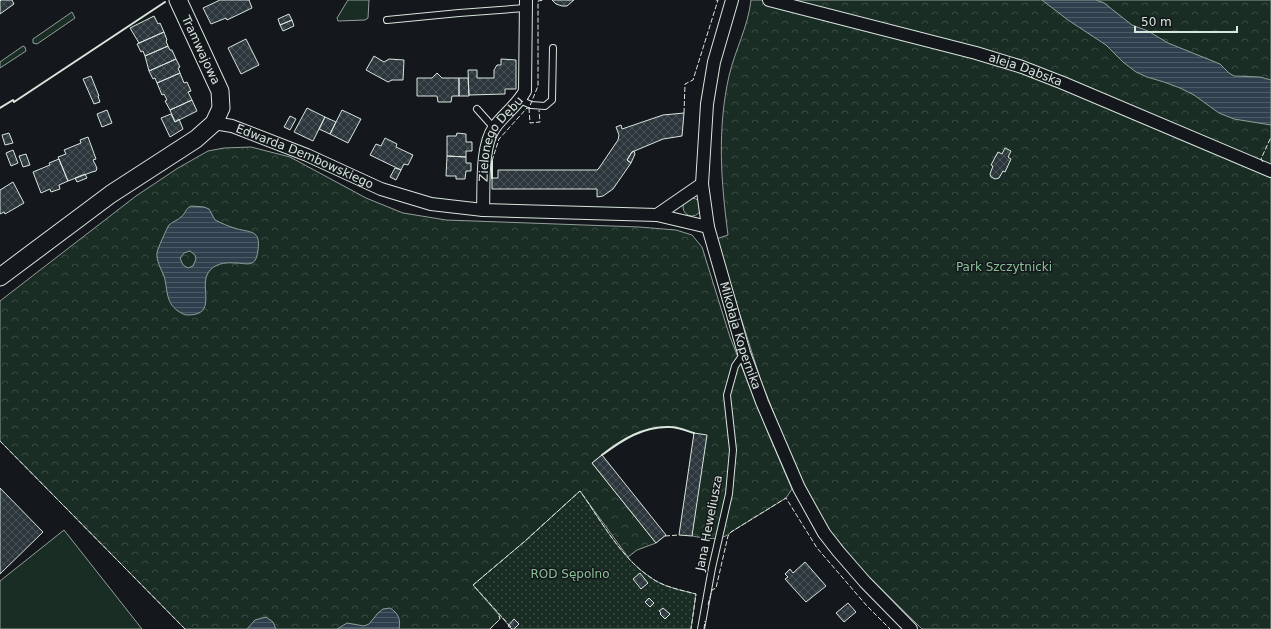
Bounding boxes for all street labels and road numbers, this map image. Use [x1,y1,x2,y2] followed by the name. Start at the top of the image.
[178,12,223,87] street label: Tramwajowa
[987,50,1064,89] street label: aleja Dąbska
[476,94,526,182] street label: Zielonego Dębu
[234,121,376,192] street label: Edwarda Dembowskiego
[717,280,764,391] street label: Mikołaja Kopernika
[693,474,725,573] street label: Jana Heweliusza

